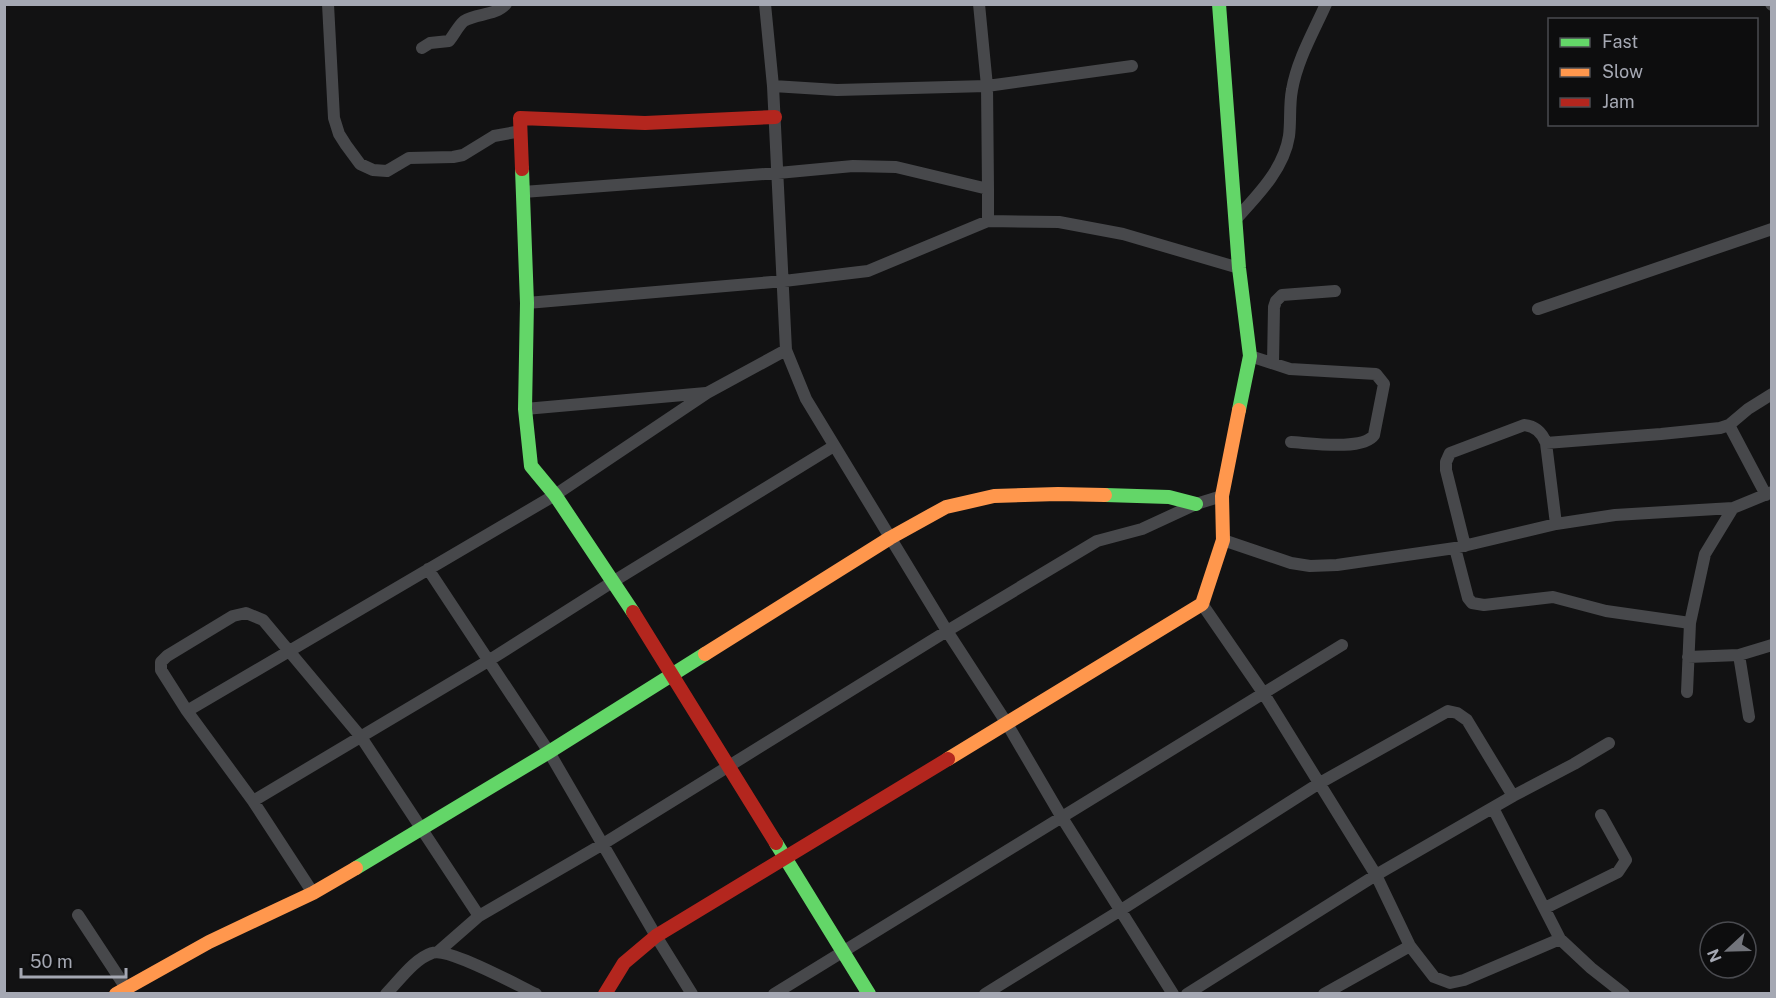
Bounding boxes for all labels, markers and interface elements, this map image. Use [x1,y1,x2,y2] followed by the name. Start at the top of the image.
[1548,18,1758,126] legend
[1602,31,1638,52] text: Fast
[1602,61,1643,82] text: Slow
[1602,91,1635,112] text: Jam
[1698,920,1758,980] north arrow
[21,941,126,979] scale bar
[1703,946,1726,965] text: N
[30,951,73,972] text: 50 m

